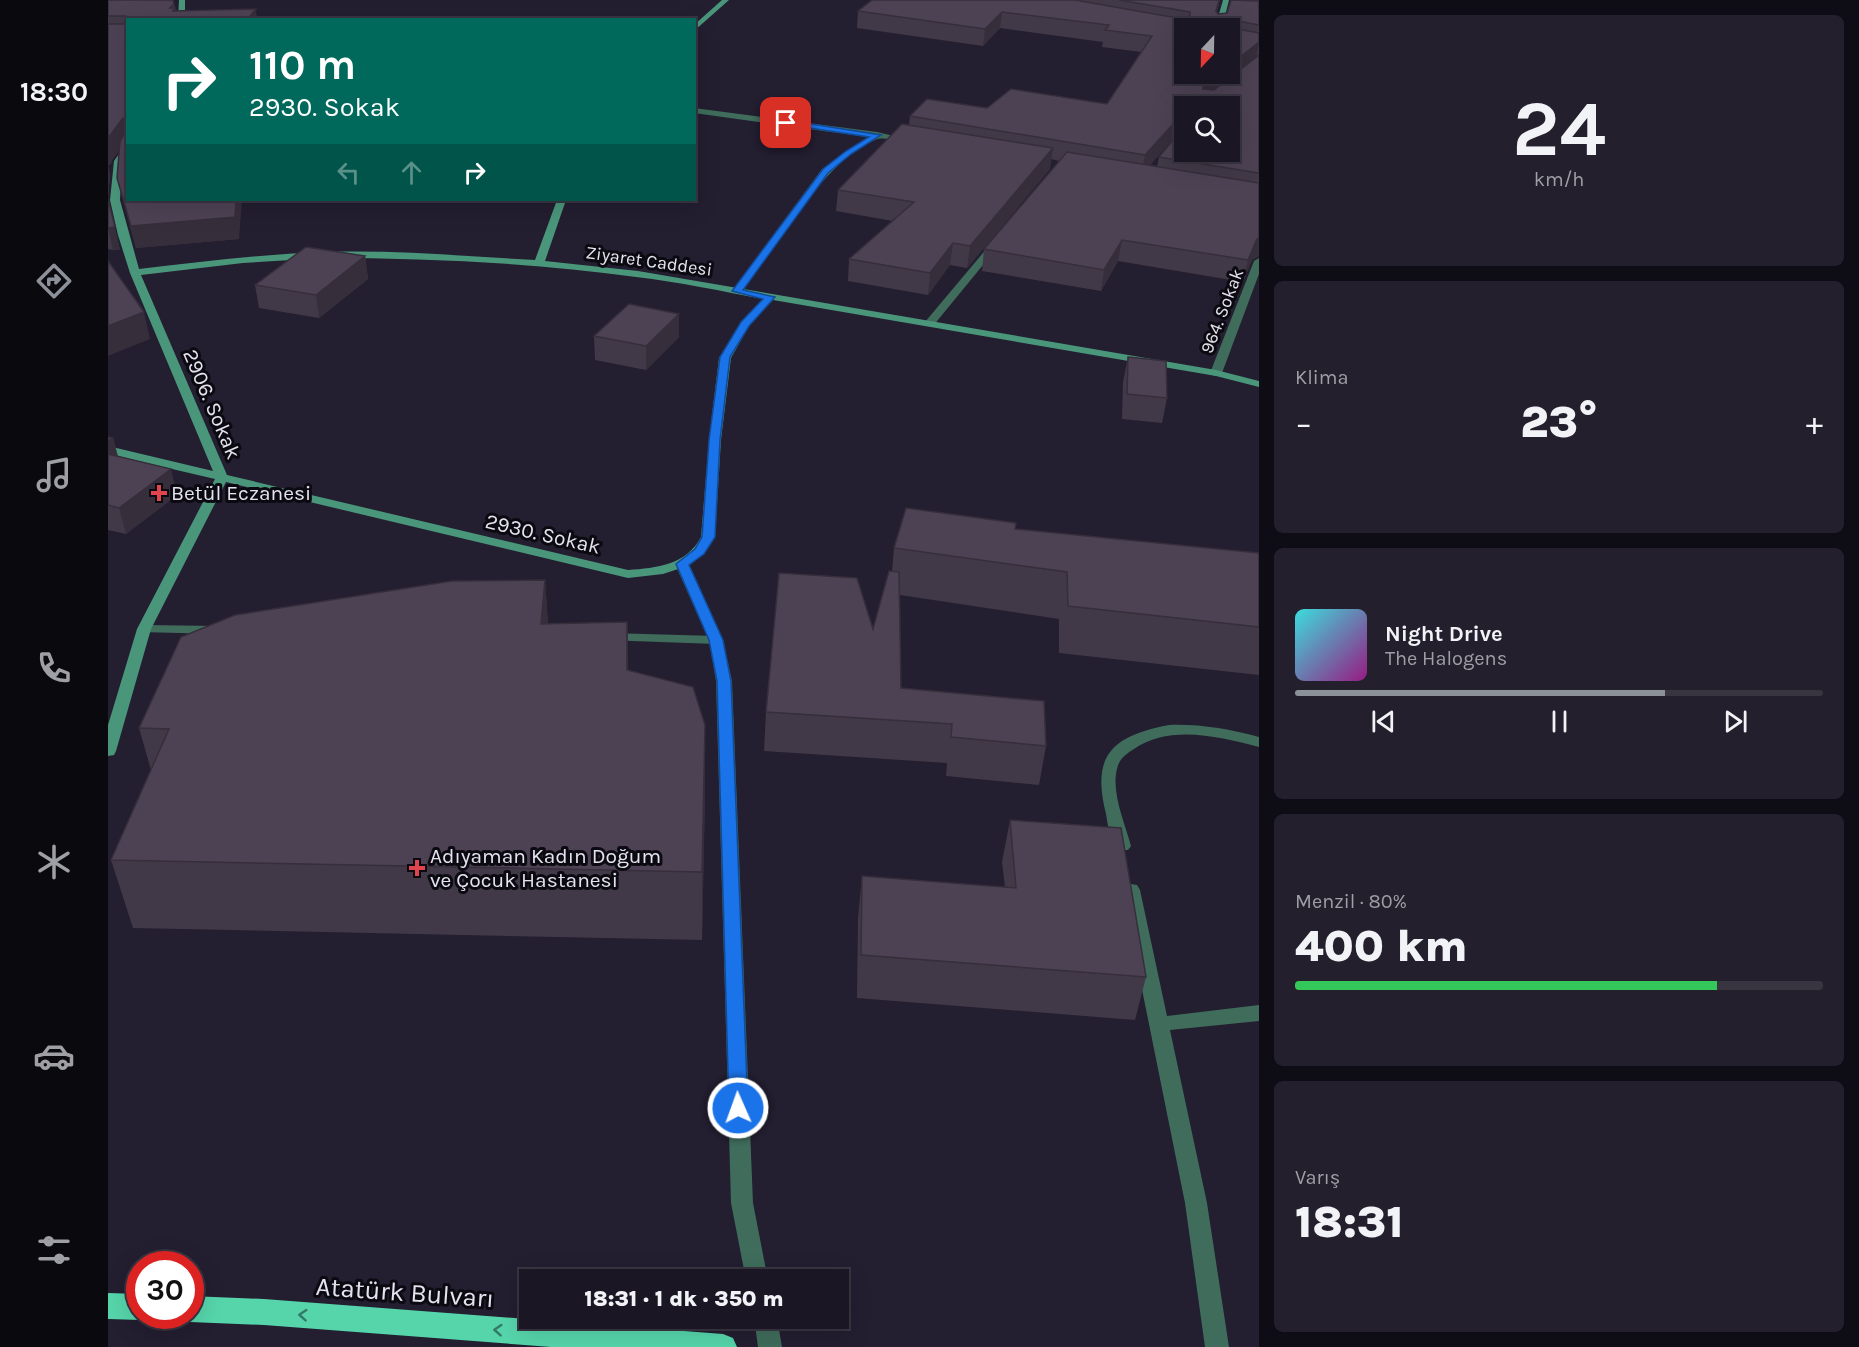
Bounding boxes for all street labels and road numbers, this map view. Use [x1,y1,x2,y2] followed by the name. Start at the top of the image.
[584,241,714,281] street label: Ziyaret Caddesi
[1196,265,1248,357] street label: 964. Sokak
[178,345,246,463] street label: 2906. Sokak
[483,509,603,559] street label: 2930. Sokak
[315,1271,495,1314] street label: Atatürk Bulvarı

